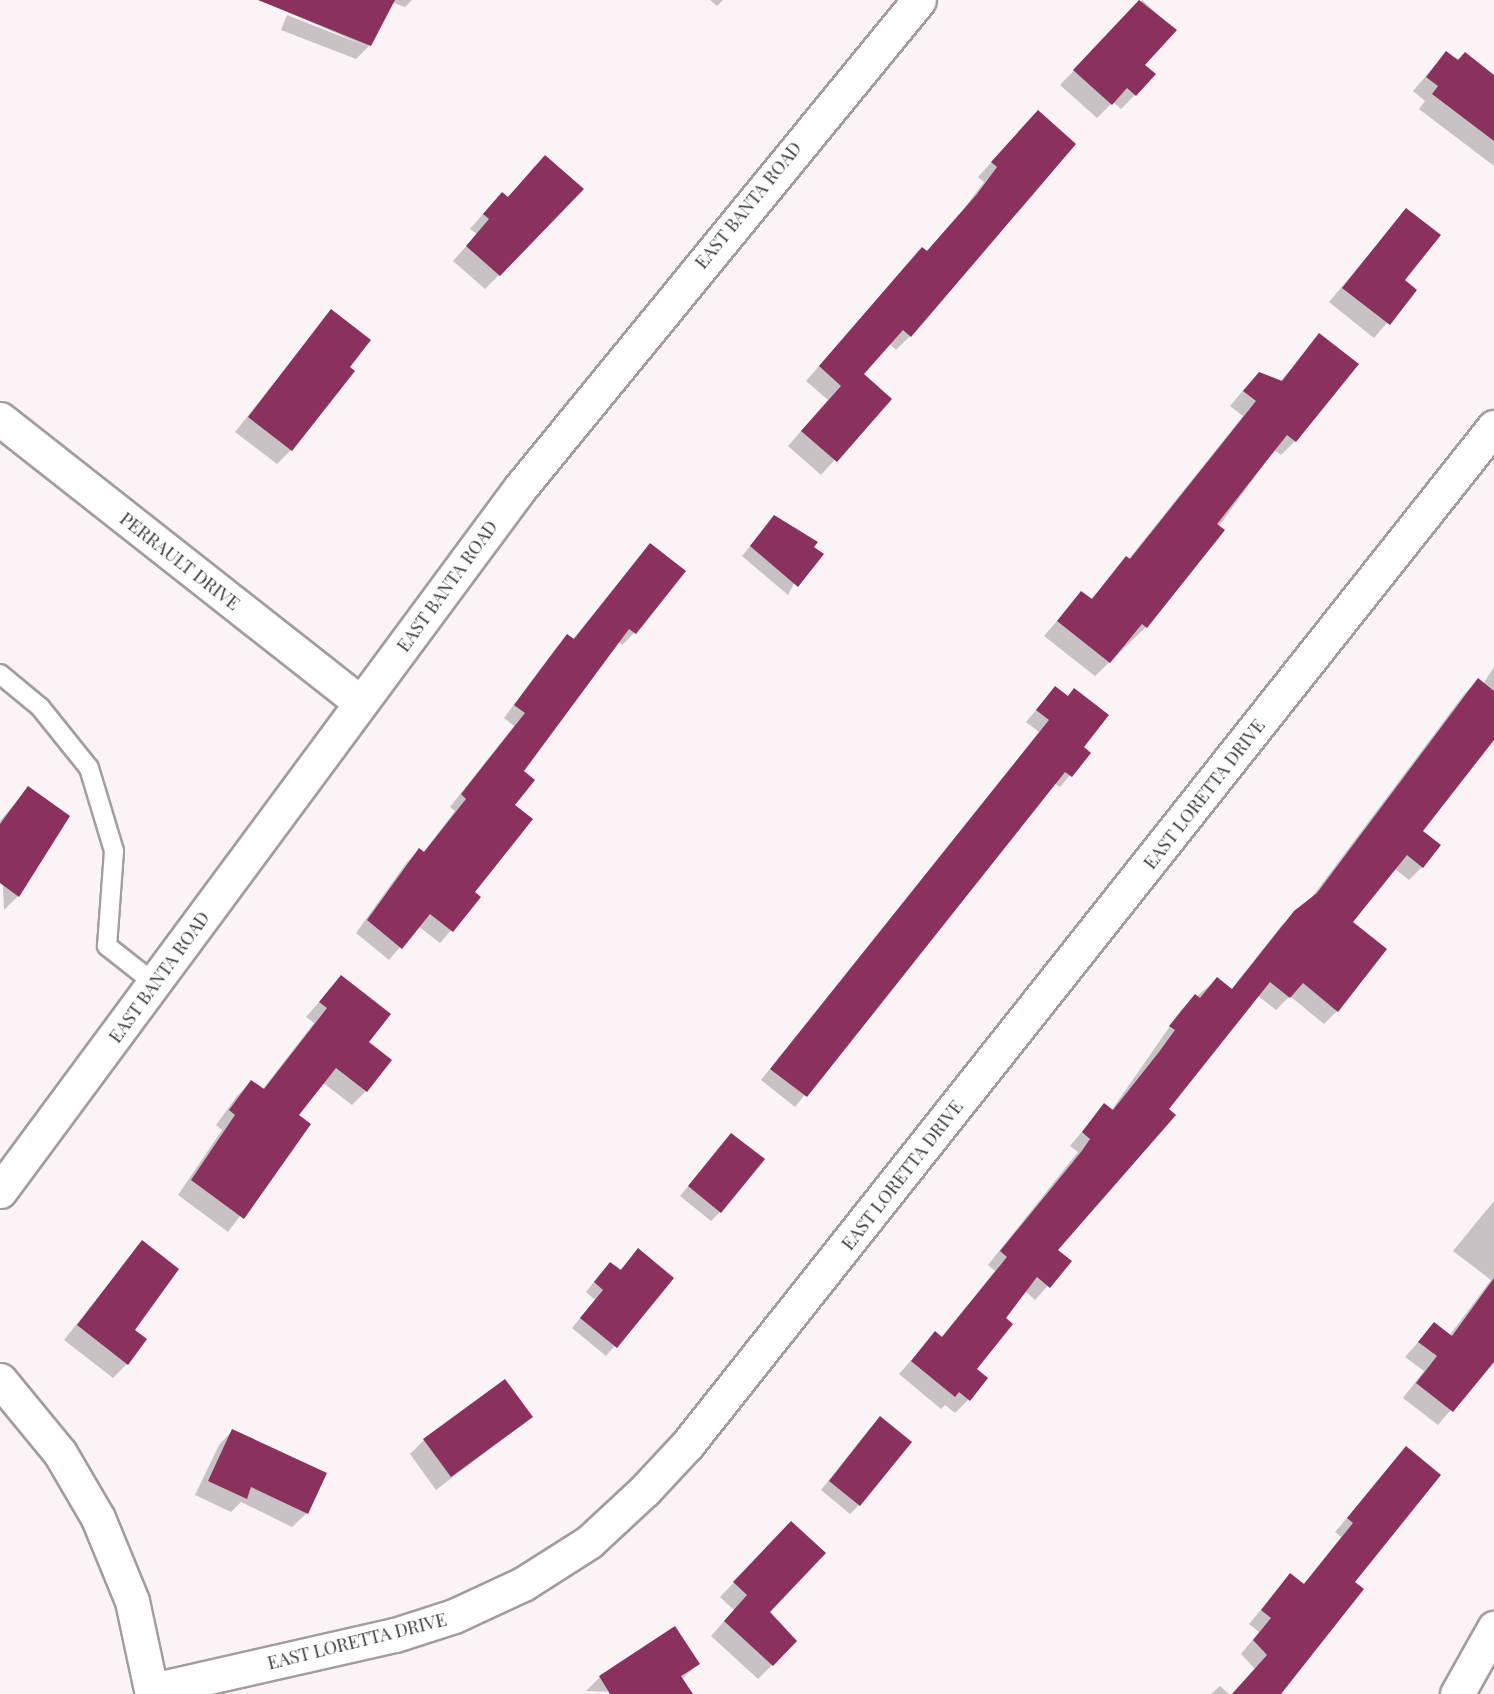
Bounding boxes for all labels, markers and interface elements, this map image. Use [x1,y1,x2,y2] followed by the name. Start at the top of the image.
[690,137,806,273] street label: EAST BANTA ROAD
[116,507,244,615] street label: PERRAULT DRIVE
[392,516,502,656] street label: EAST BANTA ROAD
[1139,715,1269,873] street label: EAST LORETTA DRIVE
[104,907,214,1047] street label: EAST BANTA ROAD
[837,1096,967,1254] street label: EAST LORETTA DRIVE
[265,1608,449,1674] street label: EAST LORETTA DRIVE

